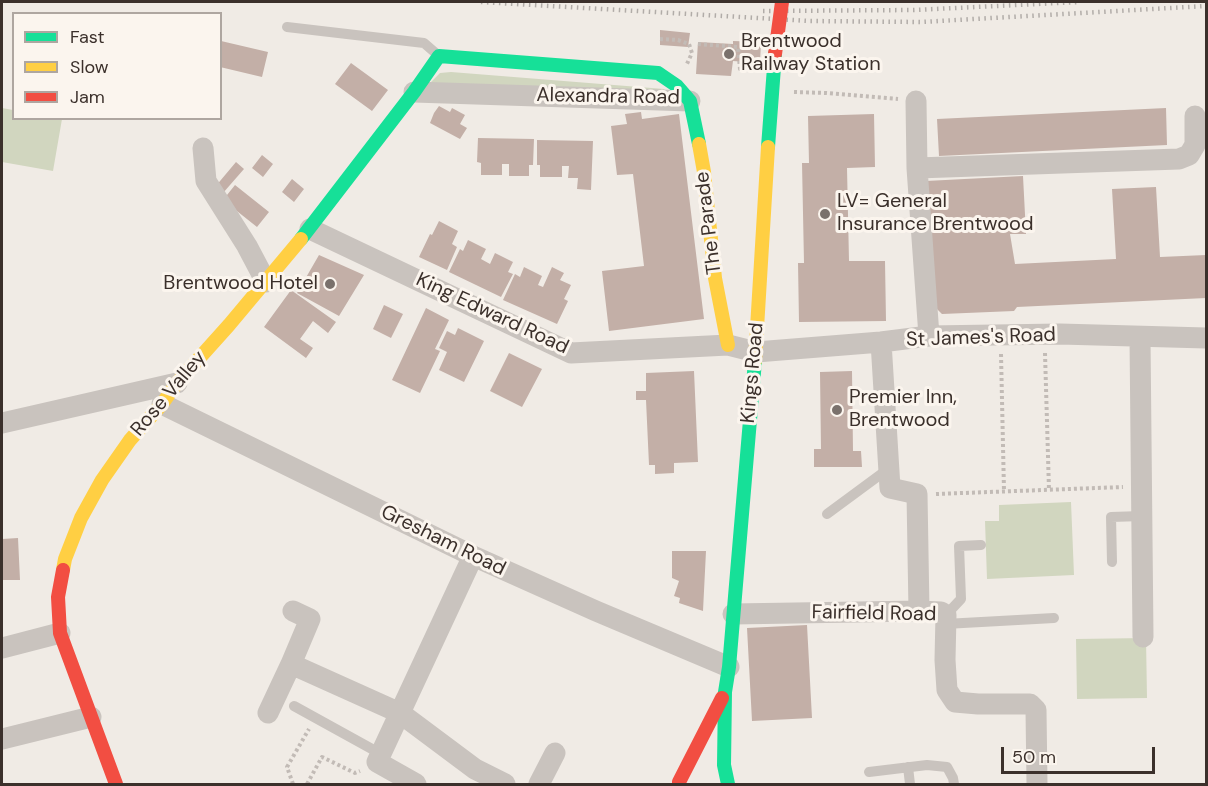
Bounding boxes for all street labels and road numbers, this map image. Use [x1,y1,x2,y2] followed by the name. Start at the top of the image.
[536,84,680,110] street label: Alexandra Road
[691,170,727,276] street label: The Parade
[412,268,572,360] street label: King Edward Road
[737,322,769,424] street label: Kings Road
[906,323,1056,353] street label: St James's Road
[126,346,212,442] street label: Rose Valley
[377,500,509,582] street label: Gresham Road
[812,601,936,627] street label: Fairfield Road

